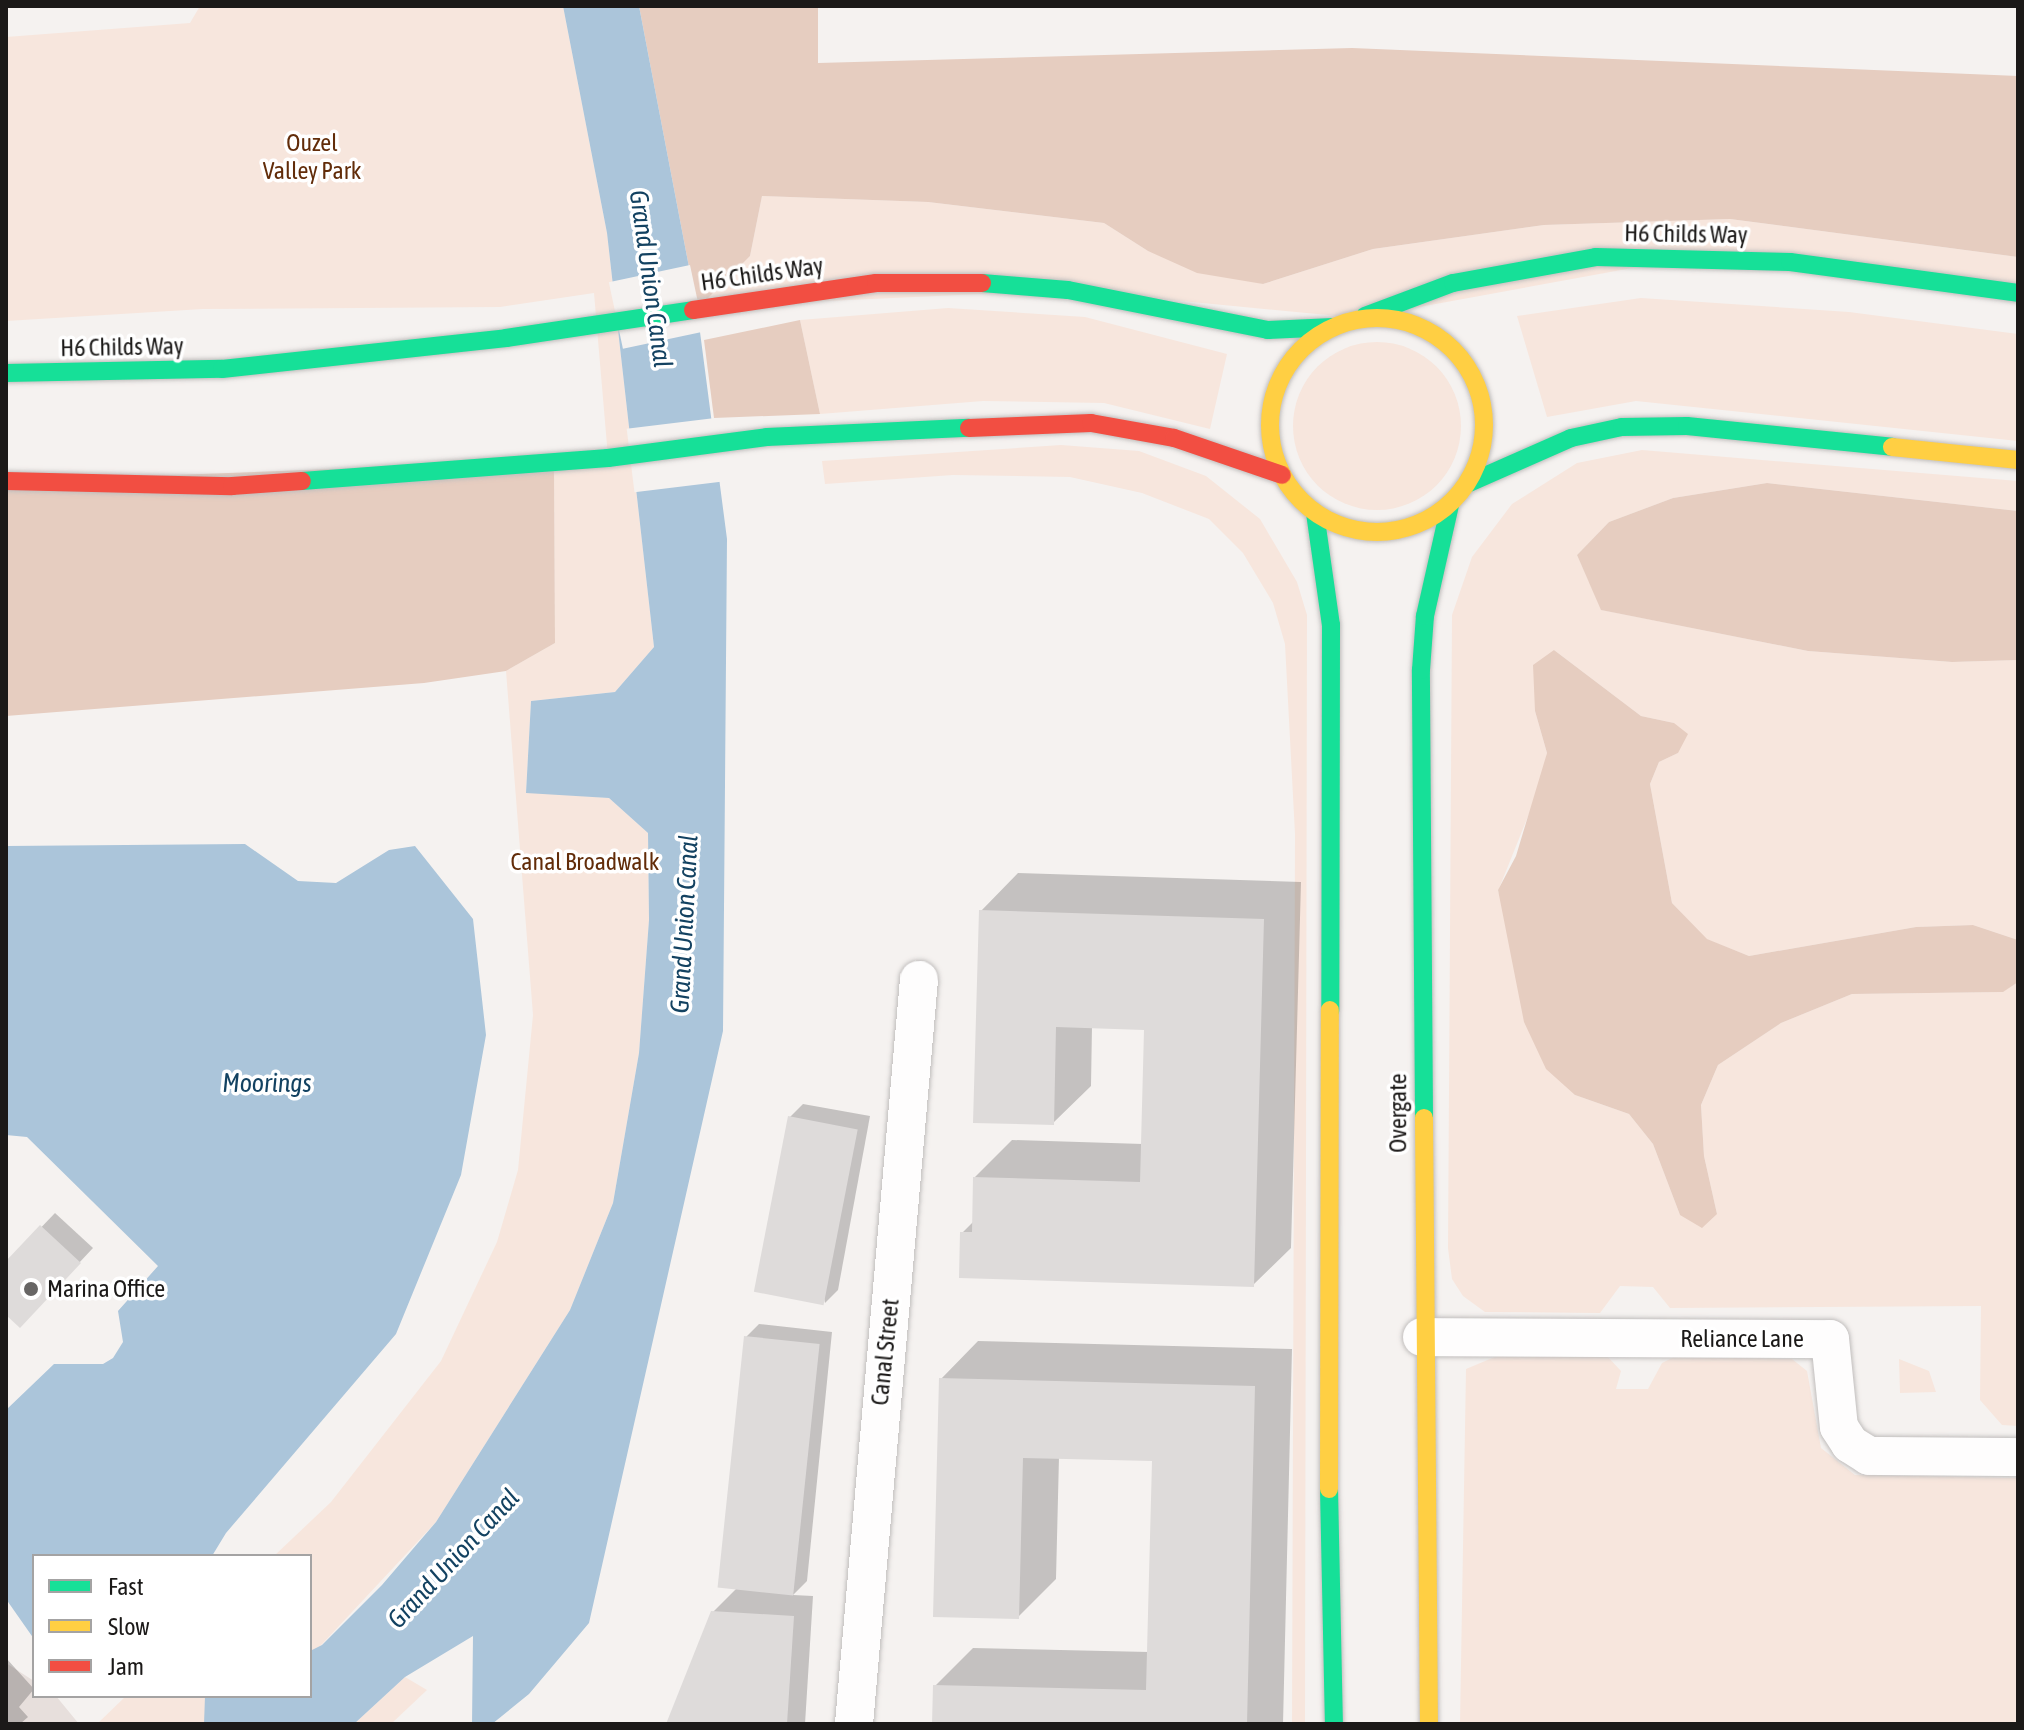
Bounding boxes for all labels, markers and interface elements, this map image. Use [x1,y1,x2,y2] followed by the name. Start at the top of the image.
[263,129,361,185] park label: Ouzel Valley Park
[622,188,678,370] water label: Grand Union Canal
[1624,219,1748,249] street label: H6 Childs Way
[699,251,825,297] street label: H6 Childs Way
[60,332,184,362] street label: H6 Childs Way
[665,834,705,1014] water label: Grand Union Canal
[511,848,659,876] park label: Canal Broadwalk
[222,1068,312,1100] water label: Moorings
[1384,1073,1412,1153] street label: Overgate
[47,1275,165,1303] place label: Marina Office
[22,1280,40,1298] marker: Marina Office
[865,1297,905,1407] street label: Canal Street
[1680,1325,1804,1353] street label: Reliance Lane
[382,1483,526,1635] water label: Grand Union Canal
[32,1554,312,1698] legend
[108,1573,144,1600] text: Fast
[108,1613,150,1640] text: Slow
[108,1653,144,1680] text: Jam

